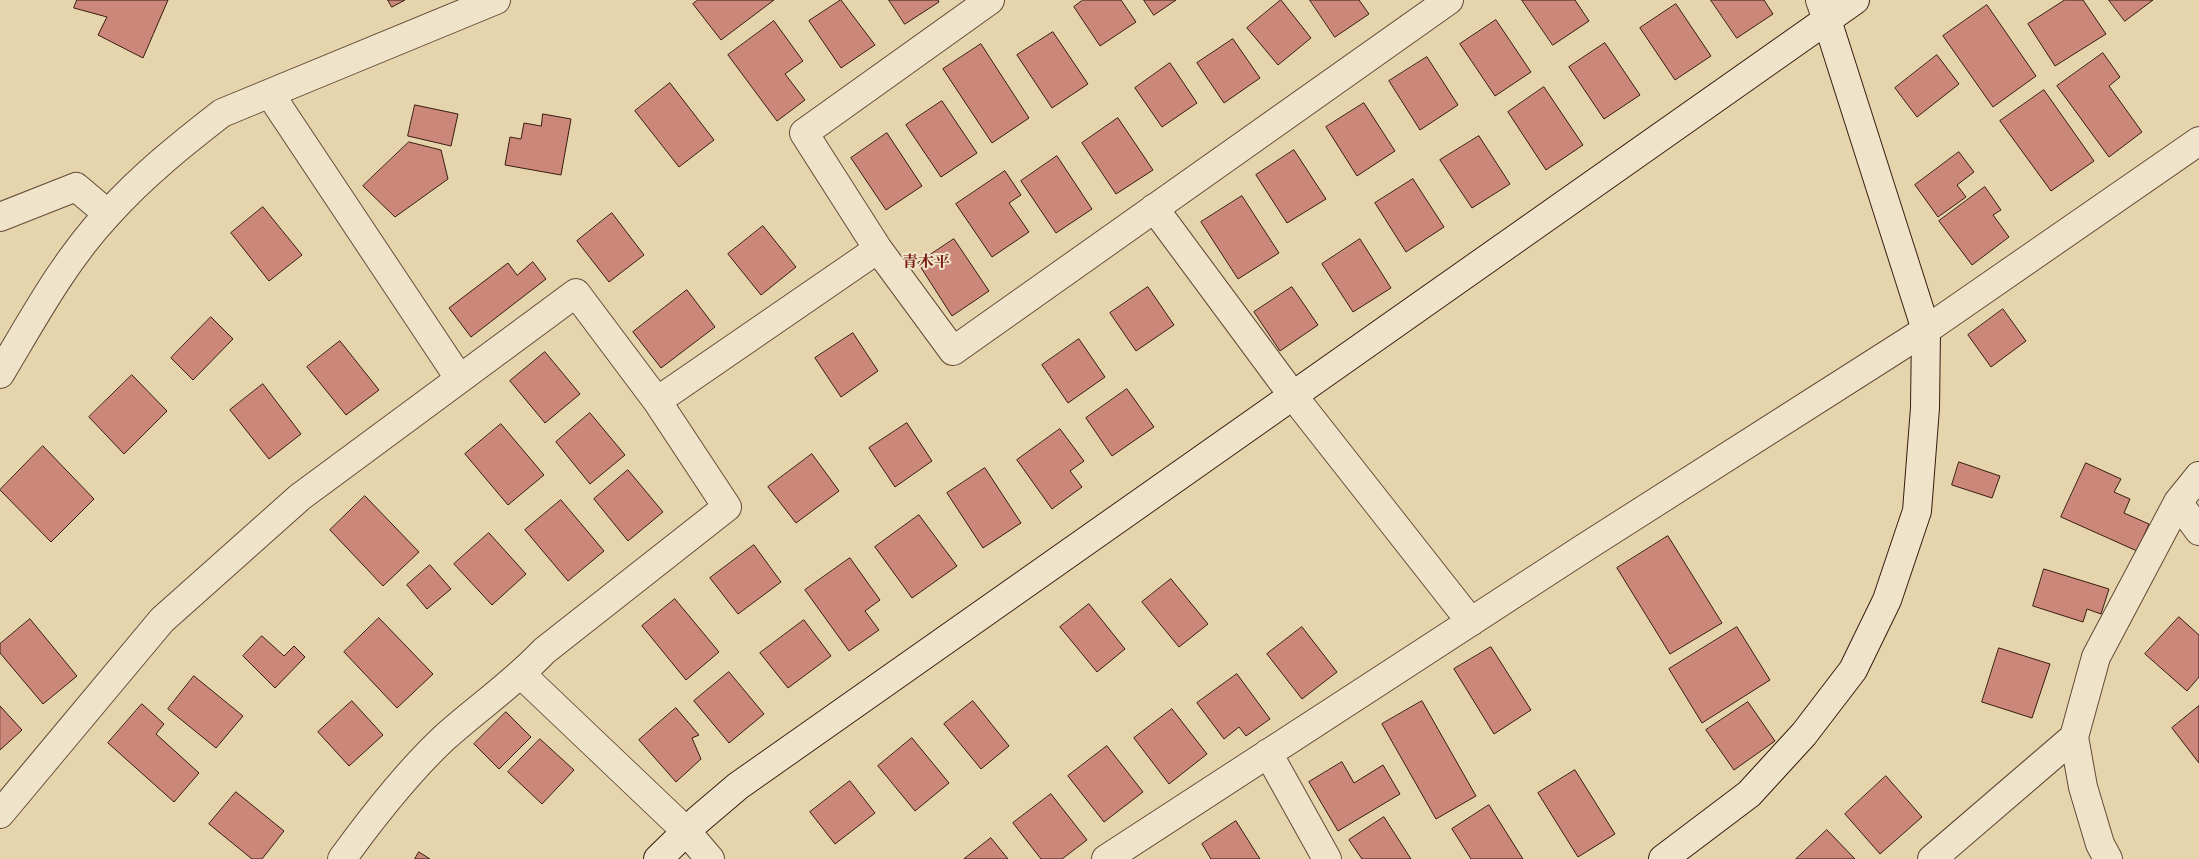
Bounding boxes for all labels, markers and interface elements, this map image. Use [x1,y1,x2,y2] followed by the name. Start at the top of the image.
[902,253,950,273] district label: 青木平

